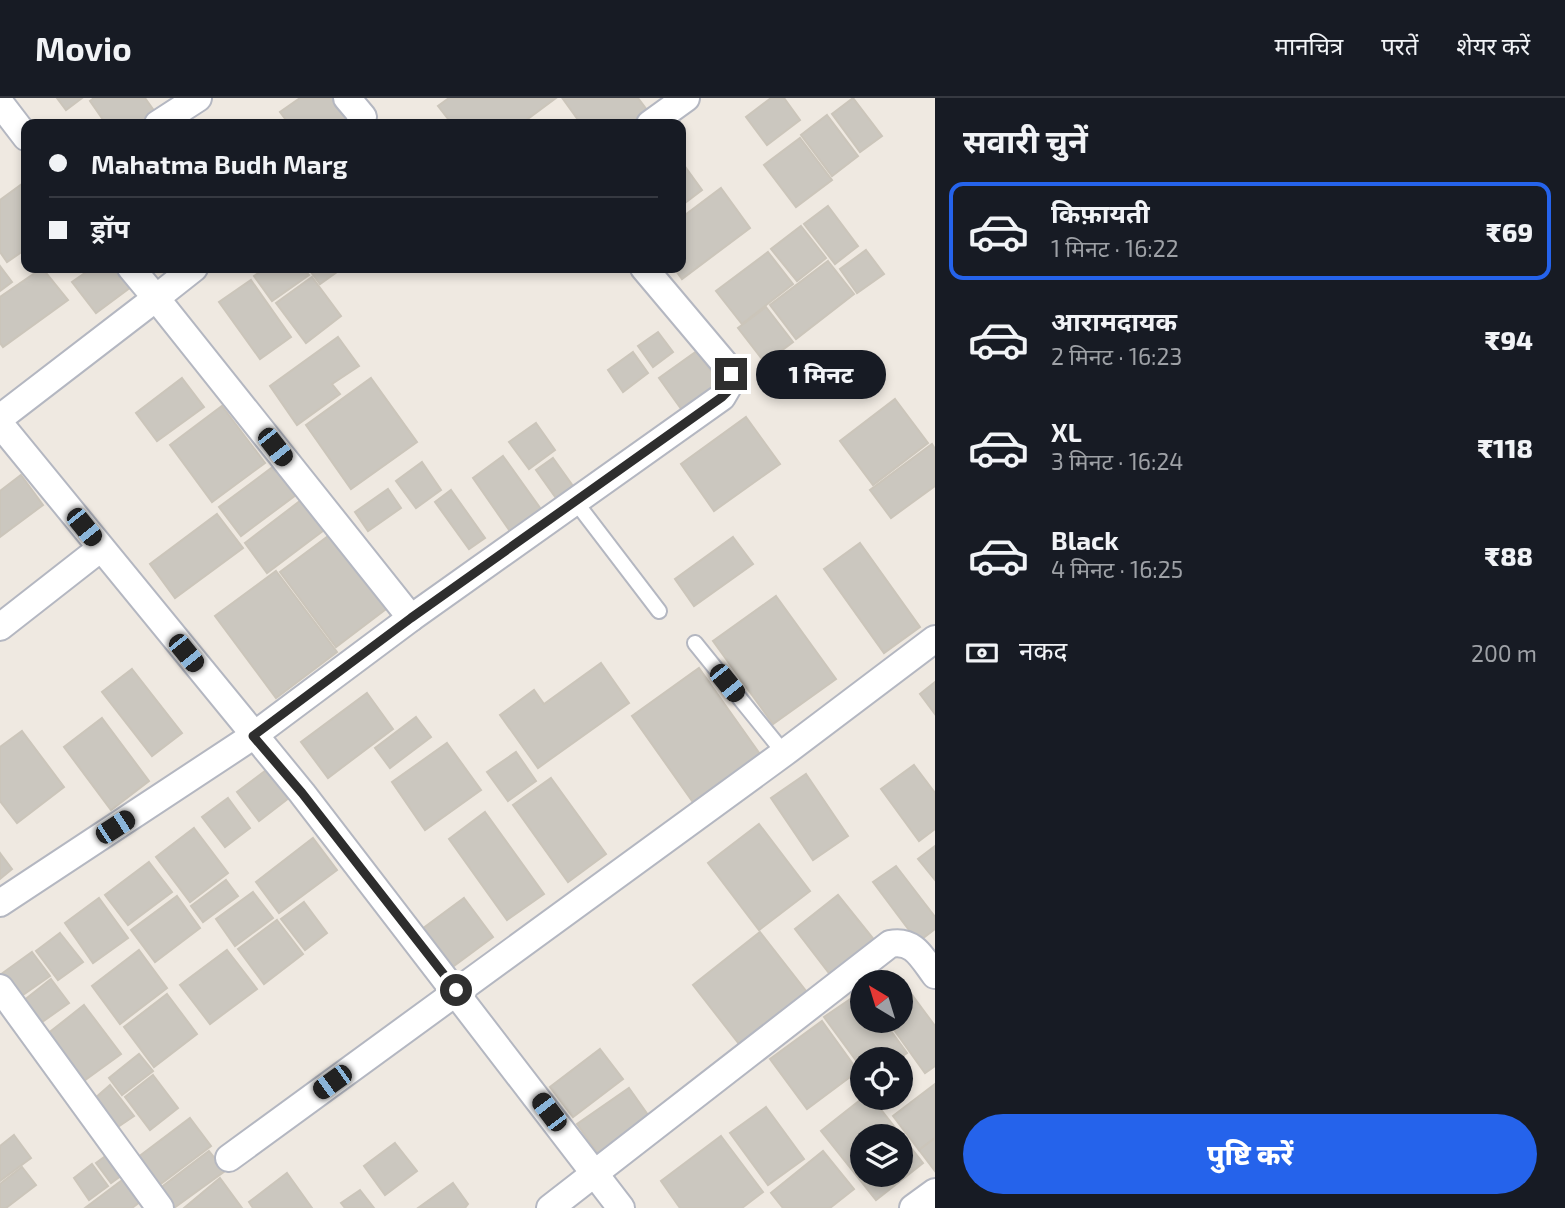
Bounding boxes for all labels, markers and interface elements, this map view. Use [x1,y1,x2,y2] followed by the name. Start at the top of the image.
[35,28,132,68] text: Movio
[1275,31,1343,60] text: मानचित्र
[1381,31,1418,60] text: परतें
[1456,31,1530,60] text: शेयर करें
[963,121,1088,159] text: सवारी चुनें
[91,148,348,179] text: Mahatma Budh Marg
[1051,197,1150,228] text: किफ़ायती
[967,200,1030,263] icon: car
[91,212,129,243] text: ड्रॉप
[1486,216,1533,247] text: ₹69
[1051,234,1179,262] text: 1 मिनट · 16:22
[1051,305,1177,336] text: आरामदायक
[967,308,1030,371] icon: car
[1485,324,1533,355] text: ₹94
[1051,342,1182,370] text: 2 मिनट · 16:23
[756,350,885,398] callout: 1 मिनट
[715,358,747,390] route end
[789,360,853,388] text: 1 मिनट
[967,416,1030,479] icon: car
[1051,416,1082,447] text: XL
[254,424,297,470] car
[1477,432,1533,463] text: ₹118
[1051,447,1183,475] text: 3 मिनट · 16:24
[63,504,106,550] car
[967,524,1030,587] icon: car
[1051,524,1119,555] text: Black
[1484,540,1533,571] text: ₹88
[1051,555,1183,583] text: 4 मिनट · 16:25
[165,630,208,676] car
[963,634,1001,672] icon: cash
[1019,634,1067,665] text: नकद
[1471,639,1537,667] text: 200 m
[706,660,749,706] car
[92,807,139,847] car
[850,970,914,1032] north arrow
[850,970,913,1187] map controls
[440,974,472,1006] route start
[850,1047,913,1110] button: locate
[309,1061,356,1103] car
[528,1089,571,1135] car
[963,1114,1537,1194] button: पुष्टि करें
[850,1124,913,1187] button: layers

